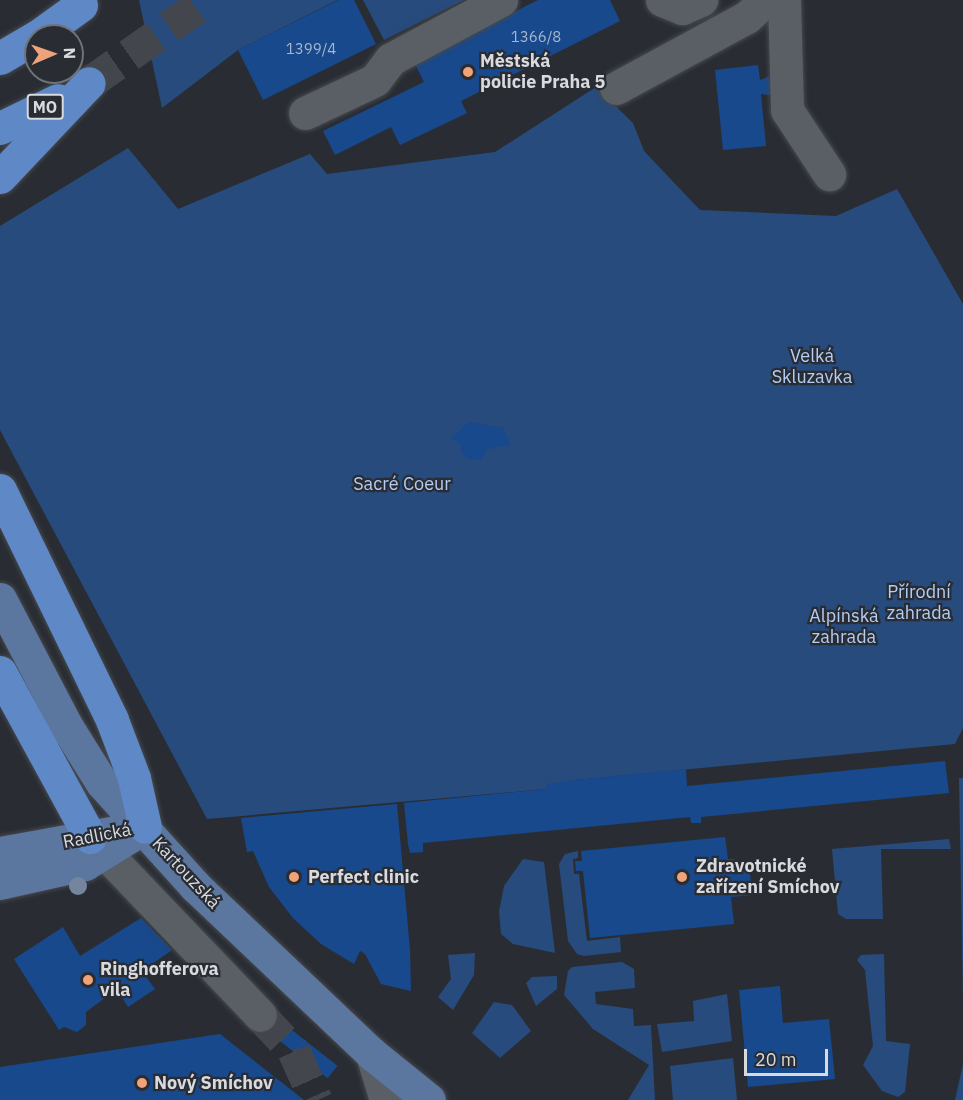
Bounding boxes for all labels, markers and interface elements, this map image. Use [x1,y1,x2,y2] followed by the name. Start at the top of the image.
[24,24,84,84] north arrow
[511,28,561,46] house number: 1366/8
[286,40,336,58] house number: 1399/4
[60,47,80,60] text: N
[480,51,605,94] place label: Městská policie Praha 5
[461,65,475,79] marker: Městská policie Praha 5
[26,94,64,120] road number: MO
[772,346,852,388] park label: Velká Skluzavka
[353,473,451,495] park label: Sacré Coeur
[887,582,951,624] park label: Přírodní zahrada
[809,606,879,648] park label: Alpínská zahrada
[61,819,133,853] street label: Radlická
[147,833,225,913] street label: Kartouzská
[696,856,840,898] place label: Zdravotnické zařízení Smíchov
[308,866,419,888] place label: Perfect clinic
[285,868,303,886] marker: Perfect clinic
[673,868,691,886] marker: Zdravotnické zařízení Smíchov
[100,959,219,1002] place label: Ringhofferova vila
[81,973,95,987] marker: Ringhofferova vila
[747,1037,831,1075] scale bar
[755,1048,797,1071] text: 20 m
[154,1072,273,1094] place label: Nový Smíchov
[135,1076,149,1090] marker: Nový Smíchov

